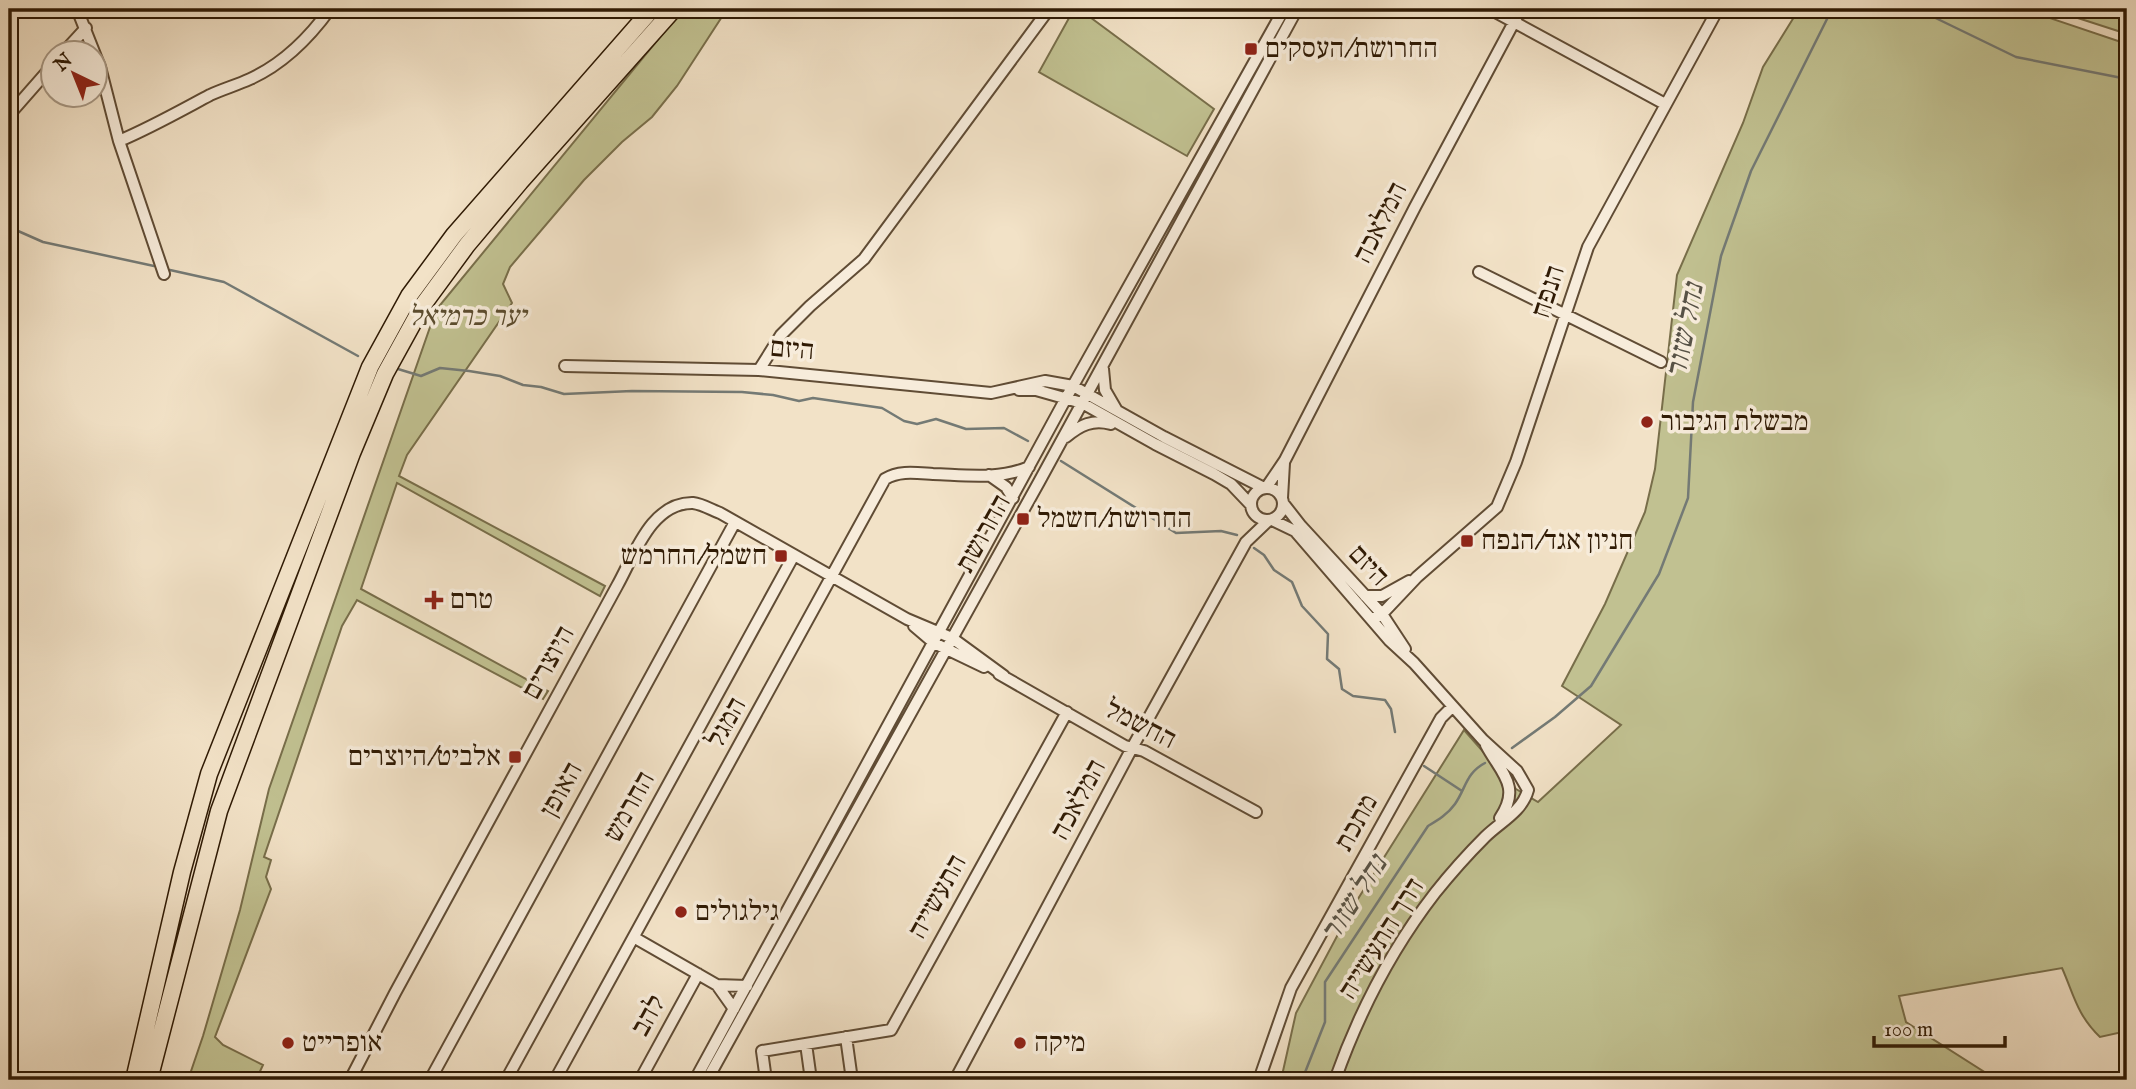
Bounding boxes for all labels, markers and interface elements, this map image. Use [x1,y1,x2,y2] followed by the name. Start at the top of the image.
[1265,32,1438,67] place label: החרושת/העסקים
[38,38,108,108] north arrow
[1243,41,1259,57] marker: החרושת/העסקים
[49,48,78,78] text: N
[1346,177,1416,269] street label: המלאכה
[1524,261,1574,323] street label: הנפח
[1658,278,1714,382] water label: נחל שזור
[408,300,529,335] park label: יער כרמיאל
[768,331,816,369] street label: היזם
[1661,405,1809,440] place label: מבשלת הגיבור
[1639,414,1655,430] marker: מבשלת הגיבור
[948,489,1020,579] street label: החרושת
[1037,502,1192,537] place label: החרושת/חשמל
[1015,511,1031,527] marker: החרושת/חשמל
[1481,524,1633,559] place label: חניון אגד/הנפח
[1459,533,1475,549] marker: חניון אגד/הנפח
[1340,538,1396,594] street label: היזם
[621,539,767,574] place label: חשמל/החרמש
[773,548,789,564] marker: חשמל/החרמש
[450,583,493,618] place label: טרם
[424,590,444,610] marker: טרם
[515,620,583,706] street label: היוצרים
[699,691,755,755] street label: המגל
[1098,692,1182,758] street label: החשמל
[348,740,501,775] place label: אלביט/היוצרים
[507,749,523,765] marker: אלביט/היוצרים
[1043,754,1115,846] street label: המלאכה
[533,756,591,824] street label: האופן
[596,765,664,849] street label: החרמש
[1327,788,1387,858] street label: מתכת
[1313,847,1398,950] water label: נחל שזור
[901,849,975,945] street label: התעשייה
[1331,872,1433,1006] street label: דרך התעשייה
[695,895,779,930] place label: גילגולים
[673,904,689,920] marker: גילגולים
[624,989,674,1043] street label: להב
[1874,1005,2005,1049] scale bar
[1884,1017,1933,1044] text: 100 m
[302,1026,382,1061] place label: אופרייט
[1034,1026,1086,1061] place label: מיקה
[280,1035,296,1051] marker: אופרייט
[1012,1035,1028,1051] marker: מיקה

